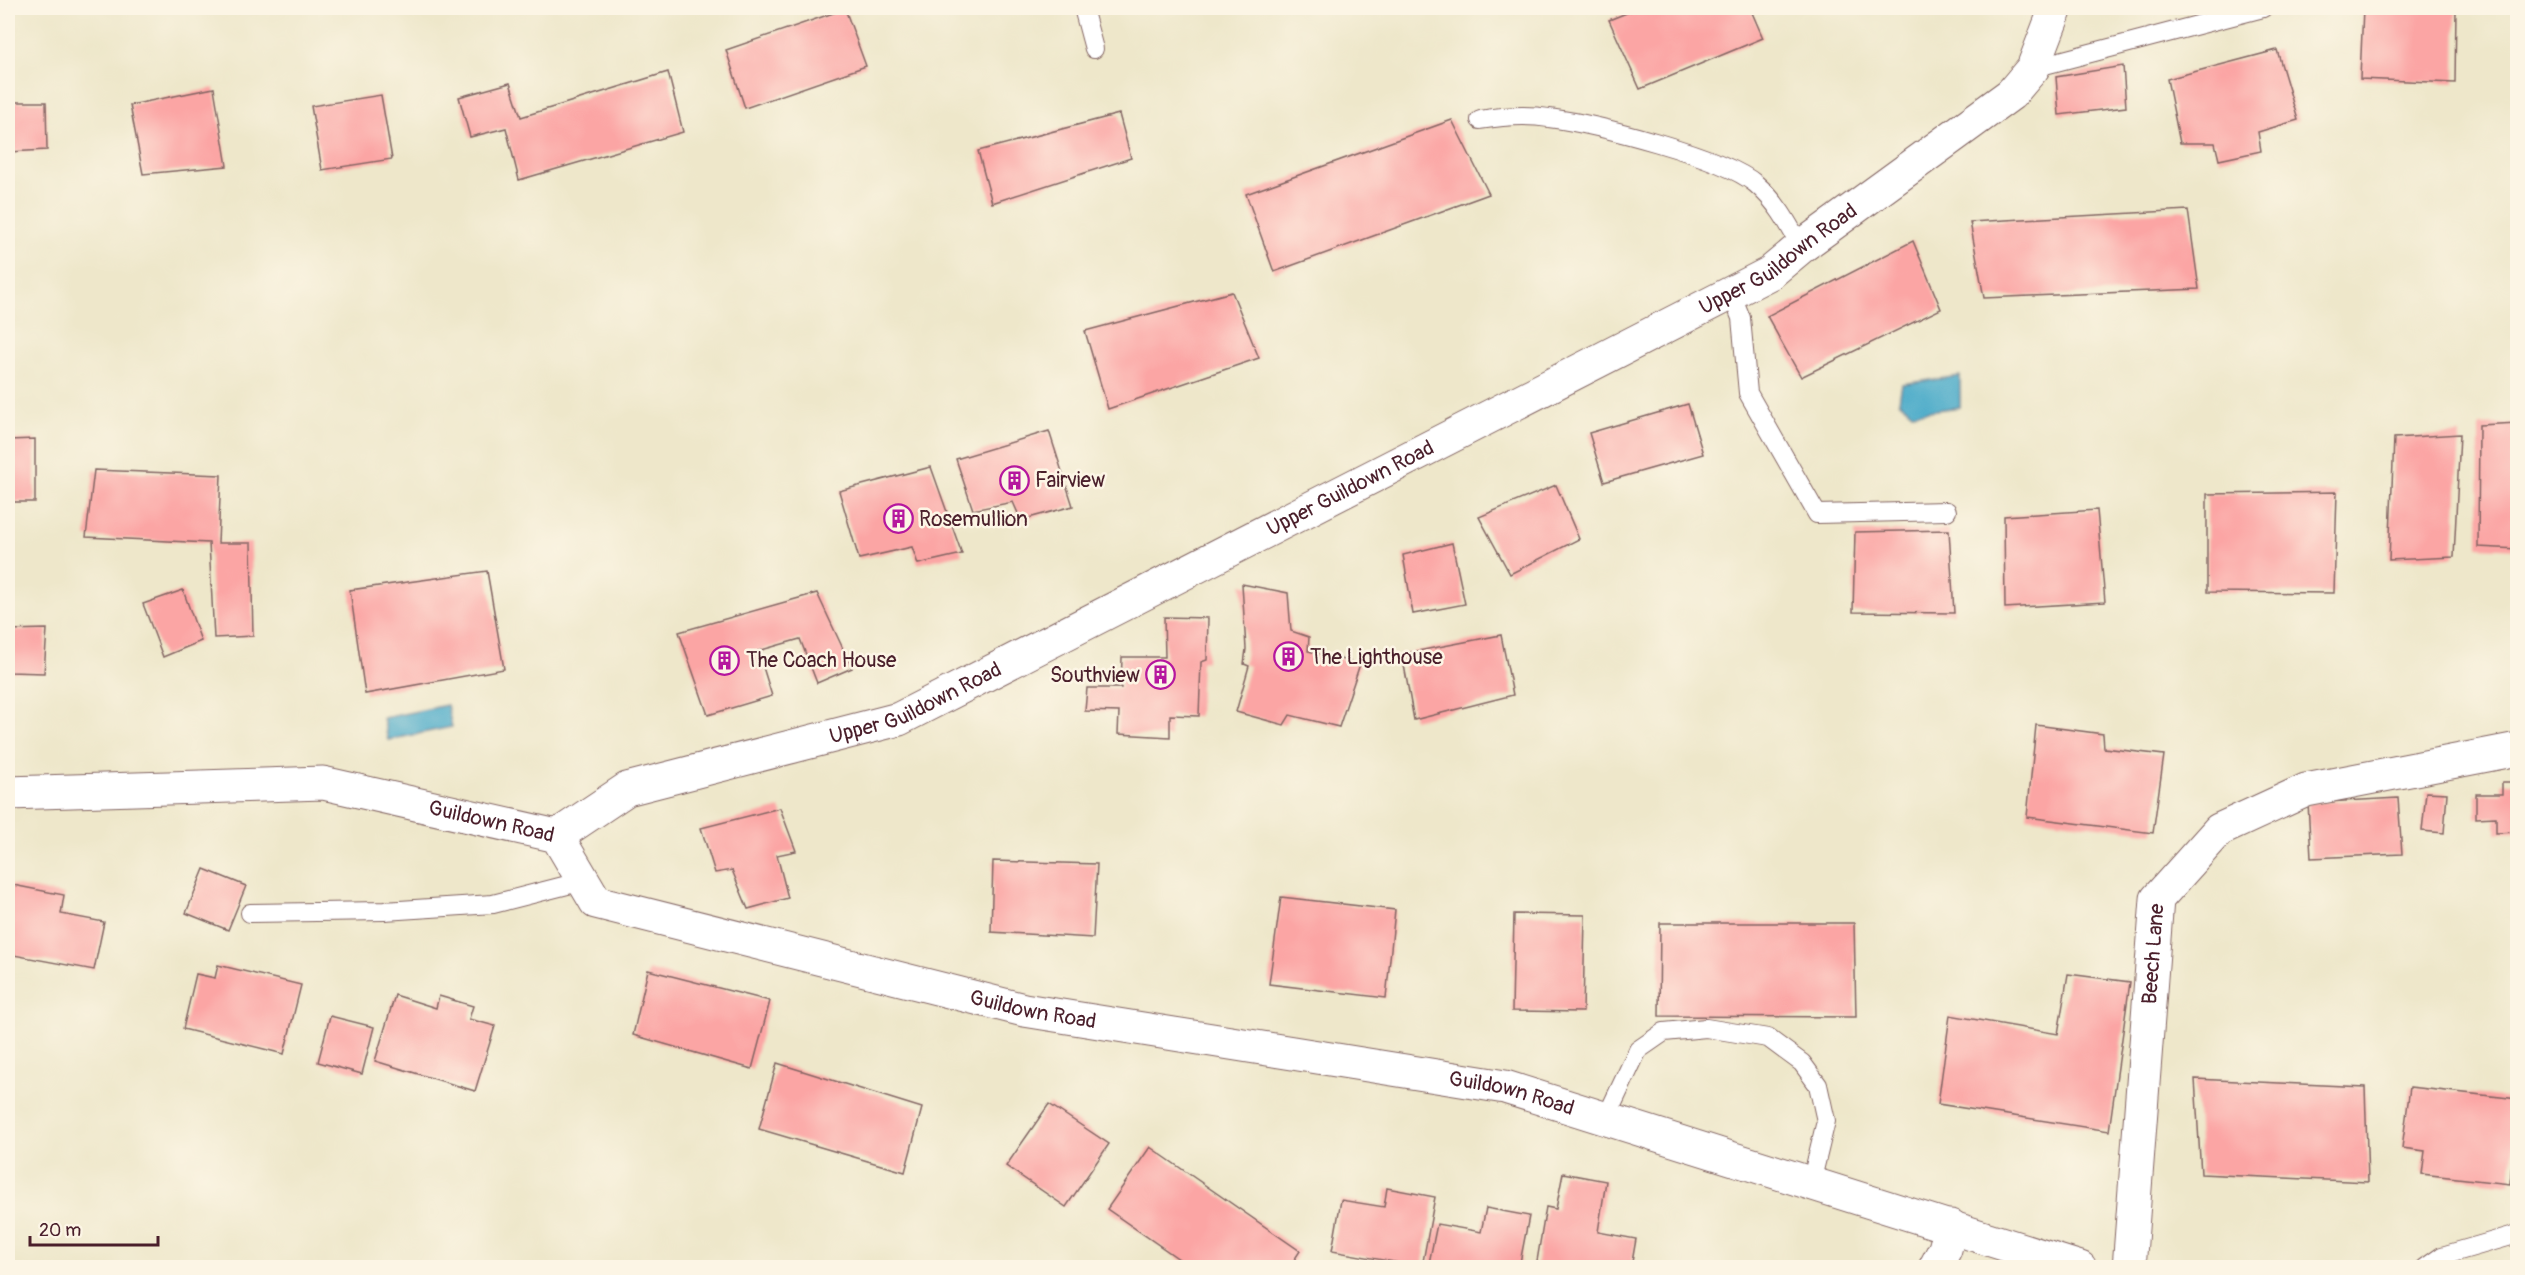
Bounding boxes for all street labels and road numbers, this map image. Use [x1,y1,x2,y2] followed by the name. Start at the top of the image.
[1695,198,1863,321] street label: Upper Guildown Road
[1262,434,1439,543] street label: Upper Guildown Road
[827,656,1006,750] street label: Upper Guildown Road
[426,794,557,849] street label: Guildown Road
[2136,902,2171,1005] street label: Beech Lane
[967,984,1098,1035] street label: Guildown Road
[1447,1065,1577,1122] street label: Guildown Road

